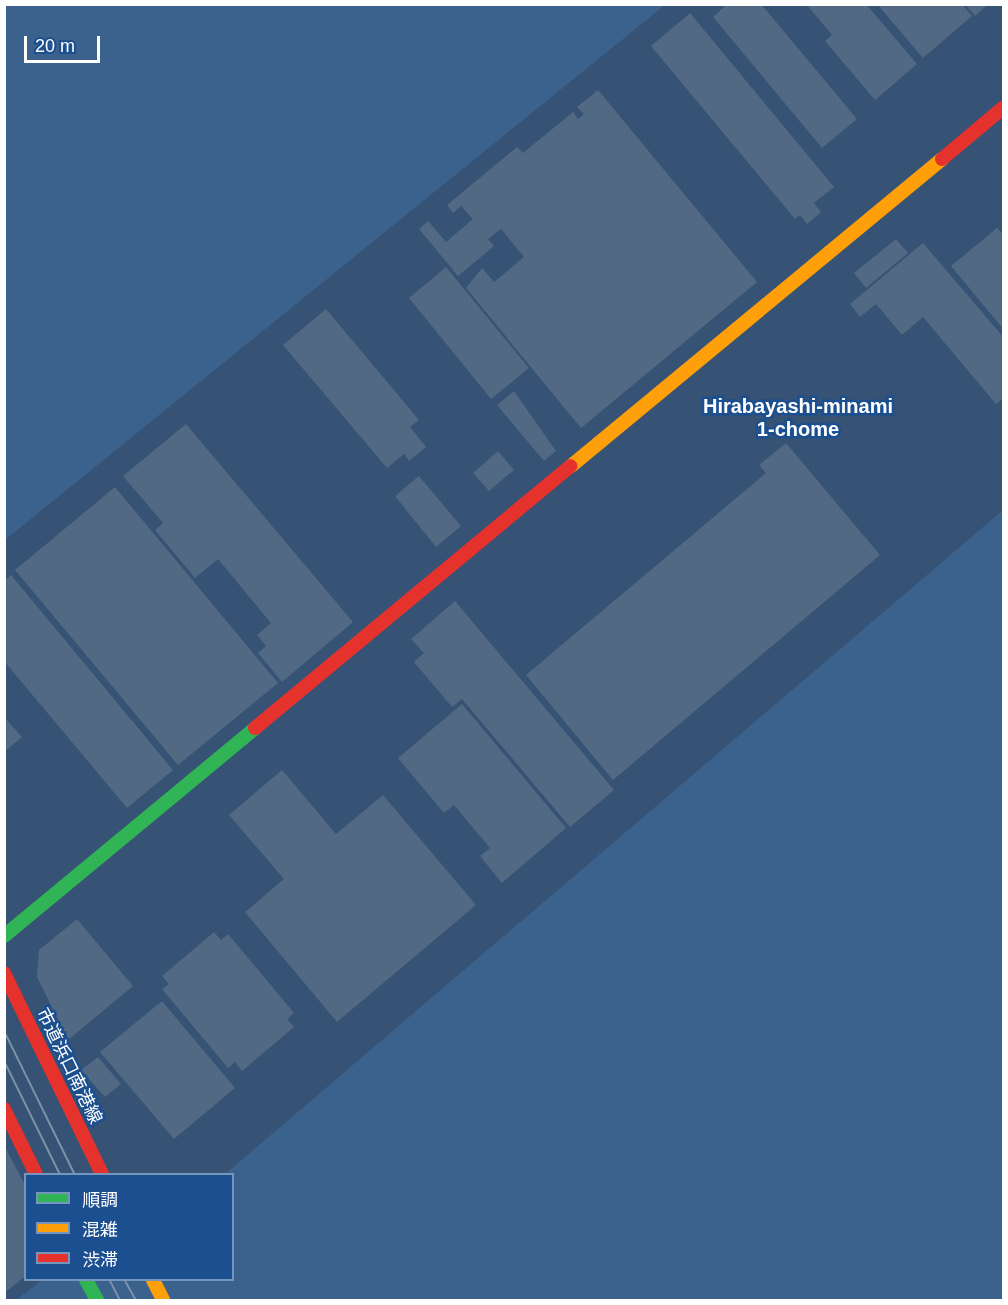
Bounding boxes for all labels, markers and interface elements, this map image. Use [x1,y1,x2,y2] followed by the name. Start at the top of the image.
[27,24,104,62] scale bar
[35,36,75,56] text: 20 m
[703,394,893,441] district label: Hirabayashi-minami 1-chome
[32,1005,106,1127] street label: 市道浜口南港線
[24,1173,234,1281] legend
[82,1190,118,1210] text: 順調
[82,1220,118,1240] text: 混雑
[82,1250,118,1270] text: 渋滞

